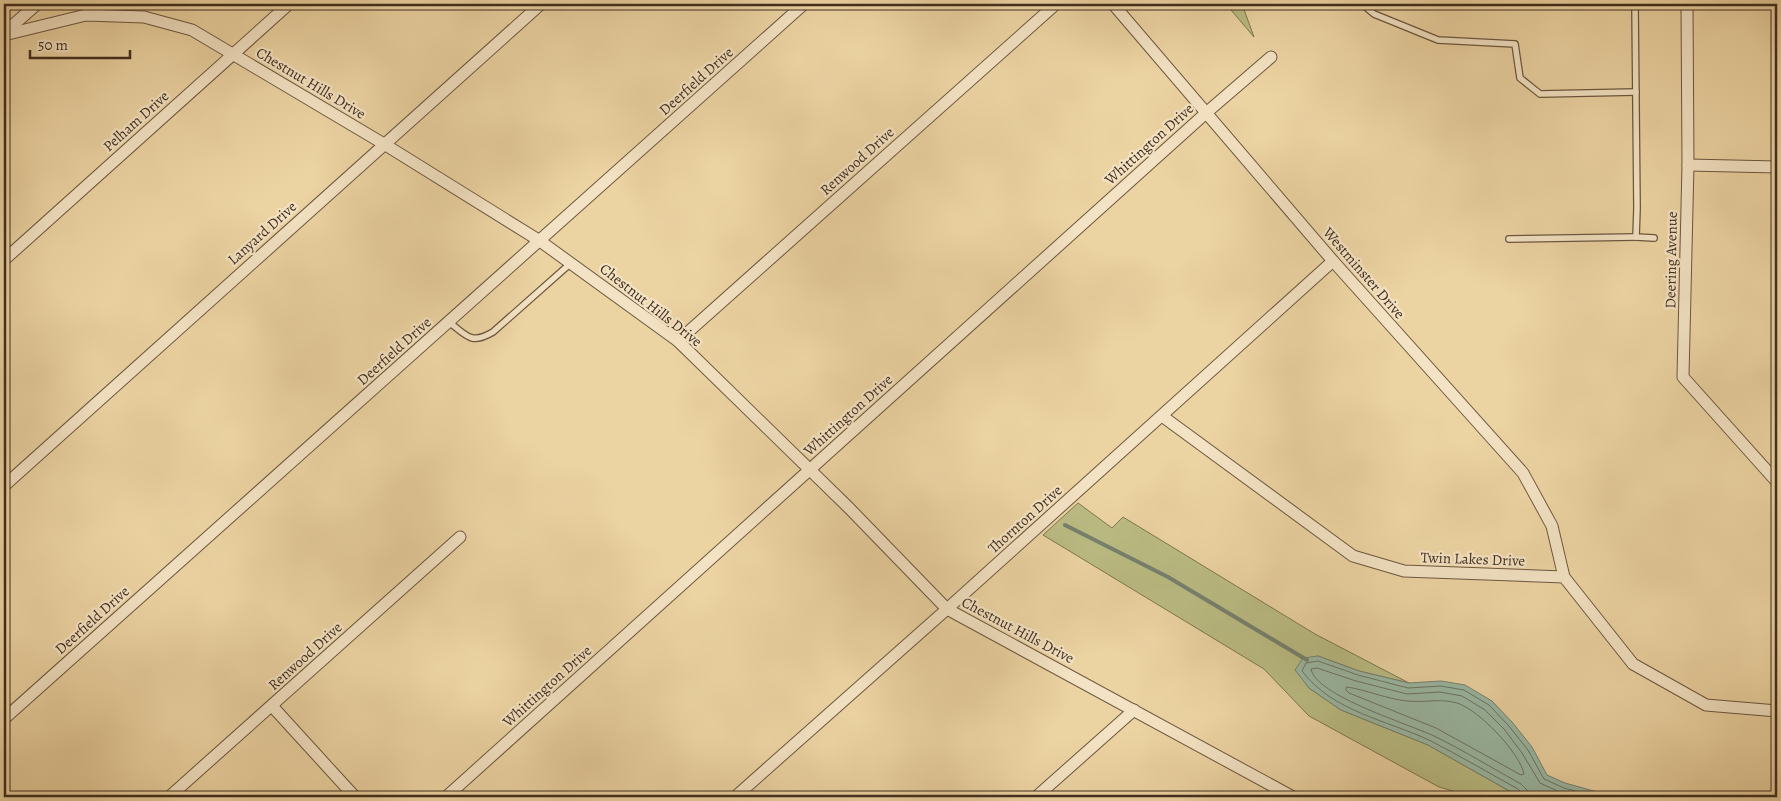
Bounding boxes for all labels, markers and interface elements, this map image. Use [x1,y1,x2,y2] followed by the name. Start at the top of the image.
[30,28,130,60] scale bar
[38,35,68,55] text: 50 m
[252,42,370,124] street label: Chestnut Hills Drive
[655,42,738,120] street label: Deerfield Drive
[99,86,173,156] street label: Pelham Drive
[1099,99,1198,190] street label: Whittington Drive
[816,122,899,200] street label: Renwood Drive
[223,197,301,269] street label: Lanyard Drive
[1660,211,1682,309] street label: Deering Avenue
[1318,222,1410,323] street label: Westminster Drive
[596,259,707,351] street label: Chestnut Hills Drive
[353,312,436,390] street label: Deerfield Drive
[798,370,897,461] street label: Whittington Drive
[984,480,1067,558] street label: Thornton Drive
[1420,547,1526,571] street label: Twin Lakes Drive
[51,581,134,659] street label: Deerfield Drive
[958,592,1078,668] street label: Chestnut Hills Drive
[264,617,347,695] street label: Renwood Drive
[497,641,596,732] street label: Whittington Drive

